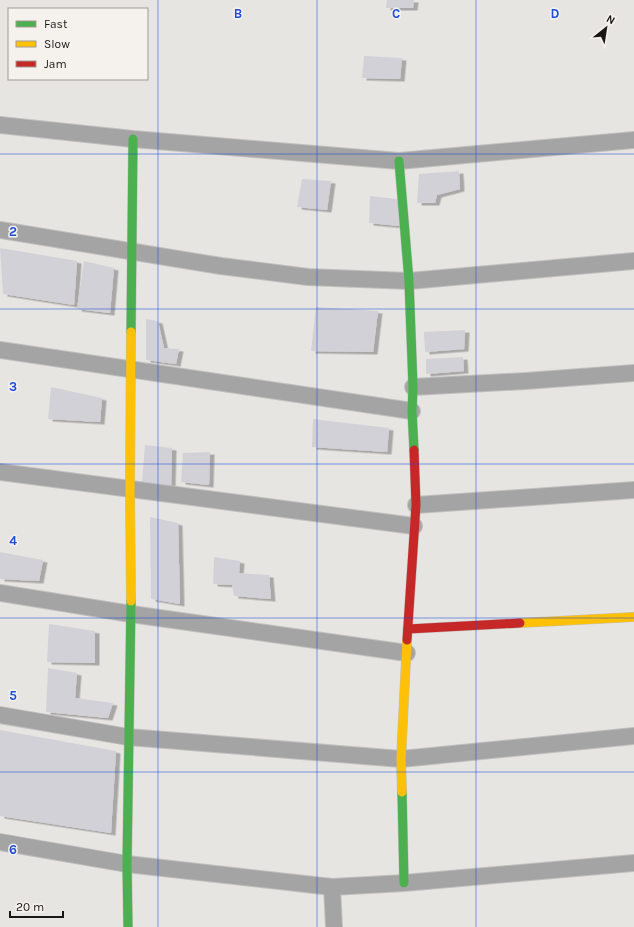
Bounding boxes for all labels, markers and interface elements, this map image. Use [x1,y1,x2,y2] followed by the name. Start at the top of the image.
[234,6,242,21] text: B
[392,6,400,21] text: C
[551,6,560,21] text: D
[8,8,148,80] legend
[586,8,626,48] north arrow
[604,12,617,27] text: N
[44,17,68,31] text: Fast
[44,37,70,51] text: Slow
[44,57,67,71] text: Jam
[9,224,17,239] text: 2
[9,379,17,394] text: 3
[9,533,17,548] text: 4
[9,688,17,703] text: 5
[9,842,17,857] text: 6
[10,893,63,919] scale bar
[16,900,44,914] text: 20 m

